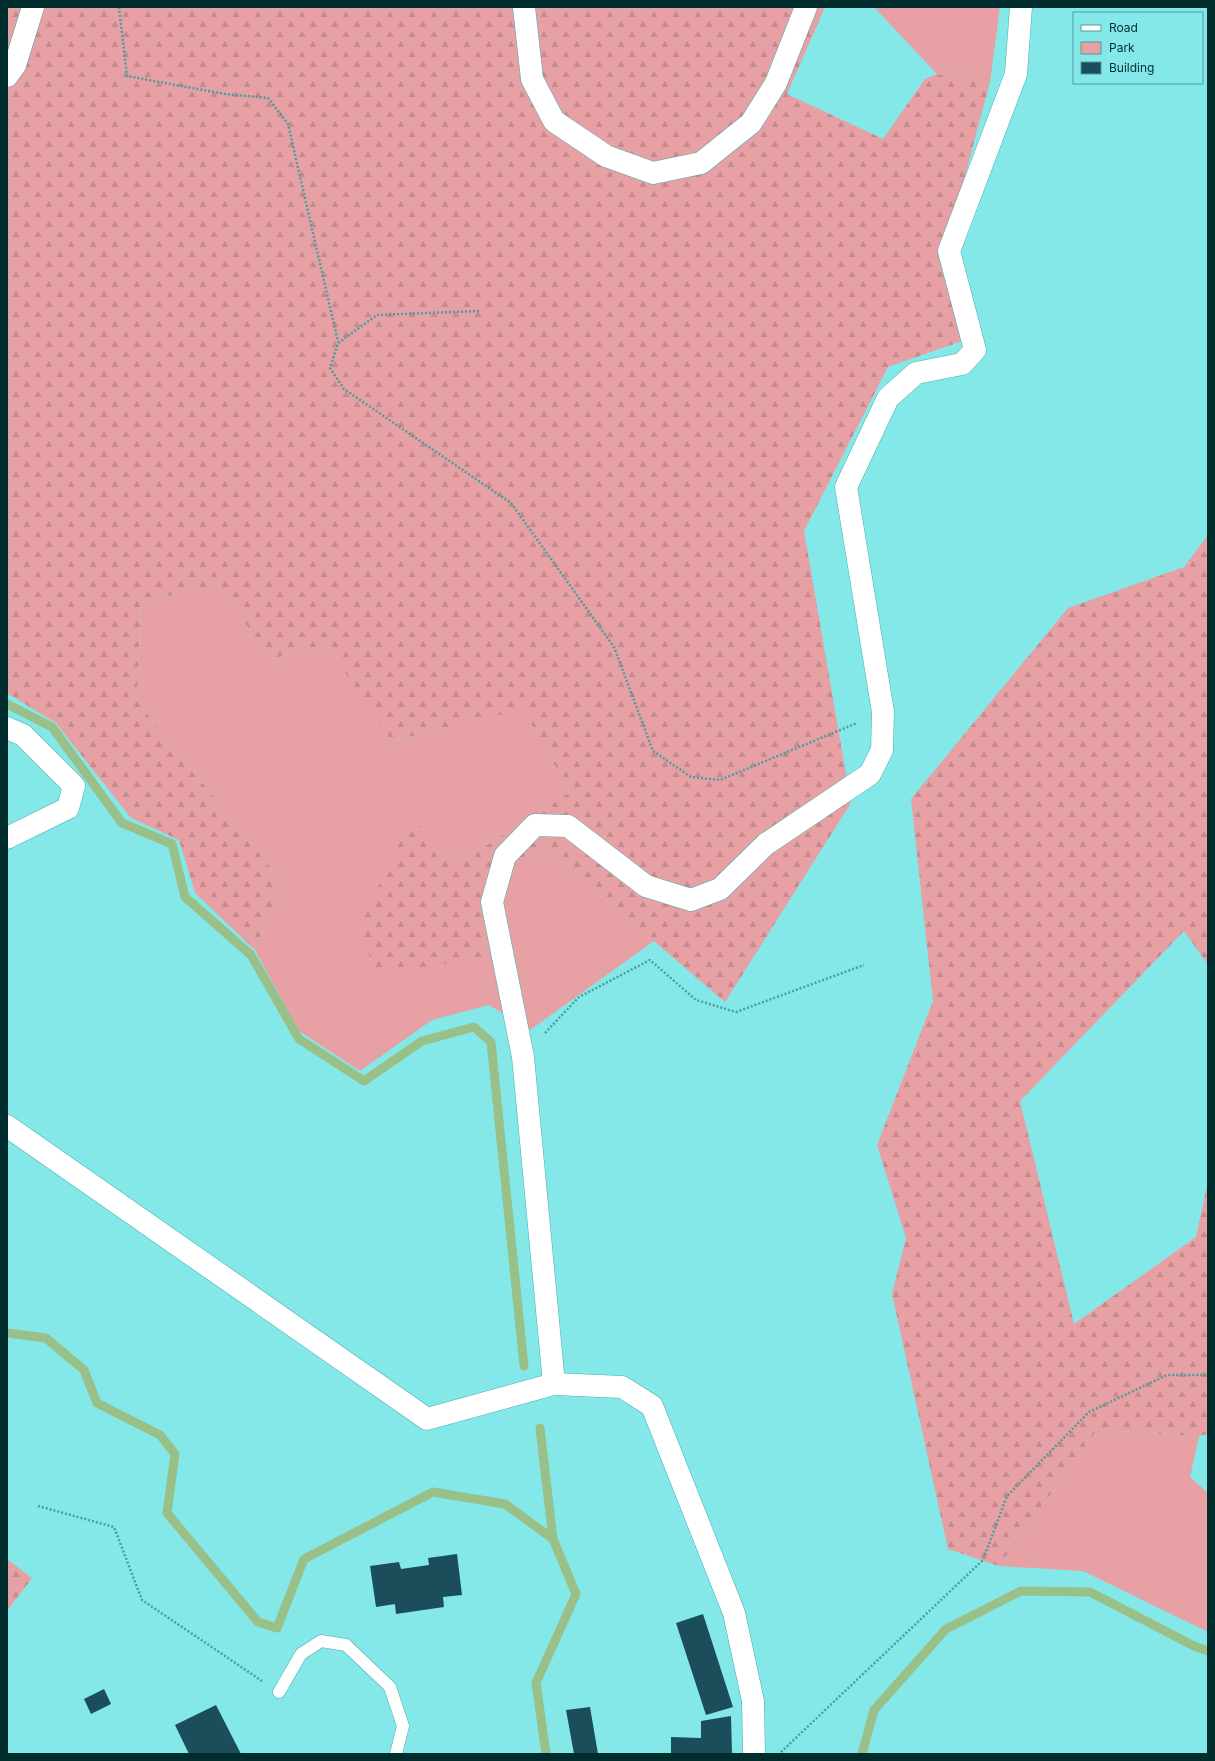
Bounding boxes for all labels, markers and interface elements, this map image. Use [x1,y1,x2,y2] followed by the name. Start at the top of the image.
[1073,12,1203,84] legend
[1109,20,1138,35] text: Road
[1109,40,1135,55] text: Park
[1109,60,1154,75] text: Building

